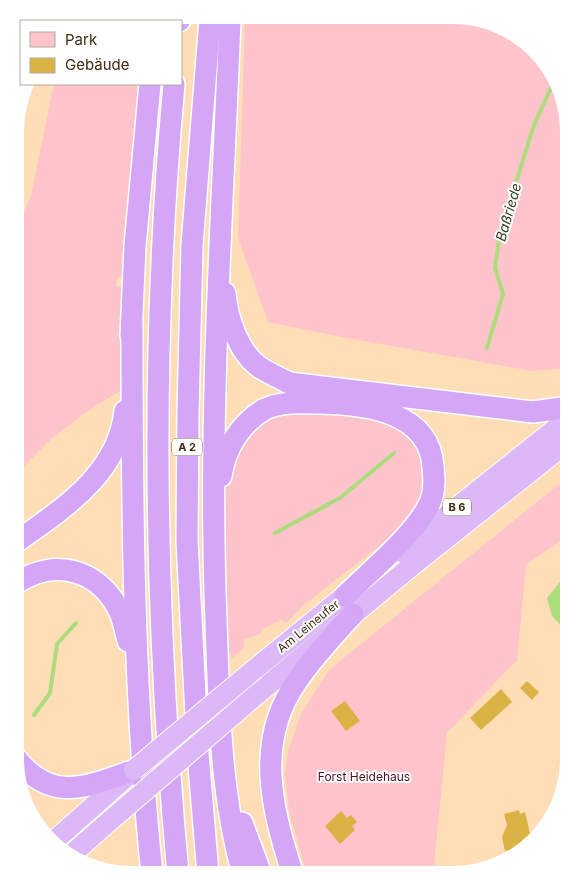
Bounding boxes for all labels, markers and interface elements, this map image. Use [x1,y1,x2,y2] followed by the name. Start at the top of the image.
[20,20,182,85] legend
[65,30,98,49] text: Park
[65,55,130,74] text: Gebäude
[492,181,524,243] water label: Baßriede
[172,438,202,456] road number: A 2
[443,498,471,516] road number: B 6
[274,596,342,656] street label: Am Leineufer
[318,769,410,784] park label: Forst Heidehaus

